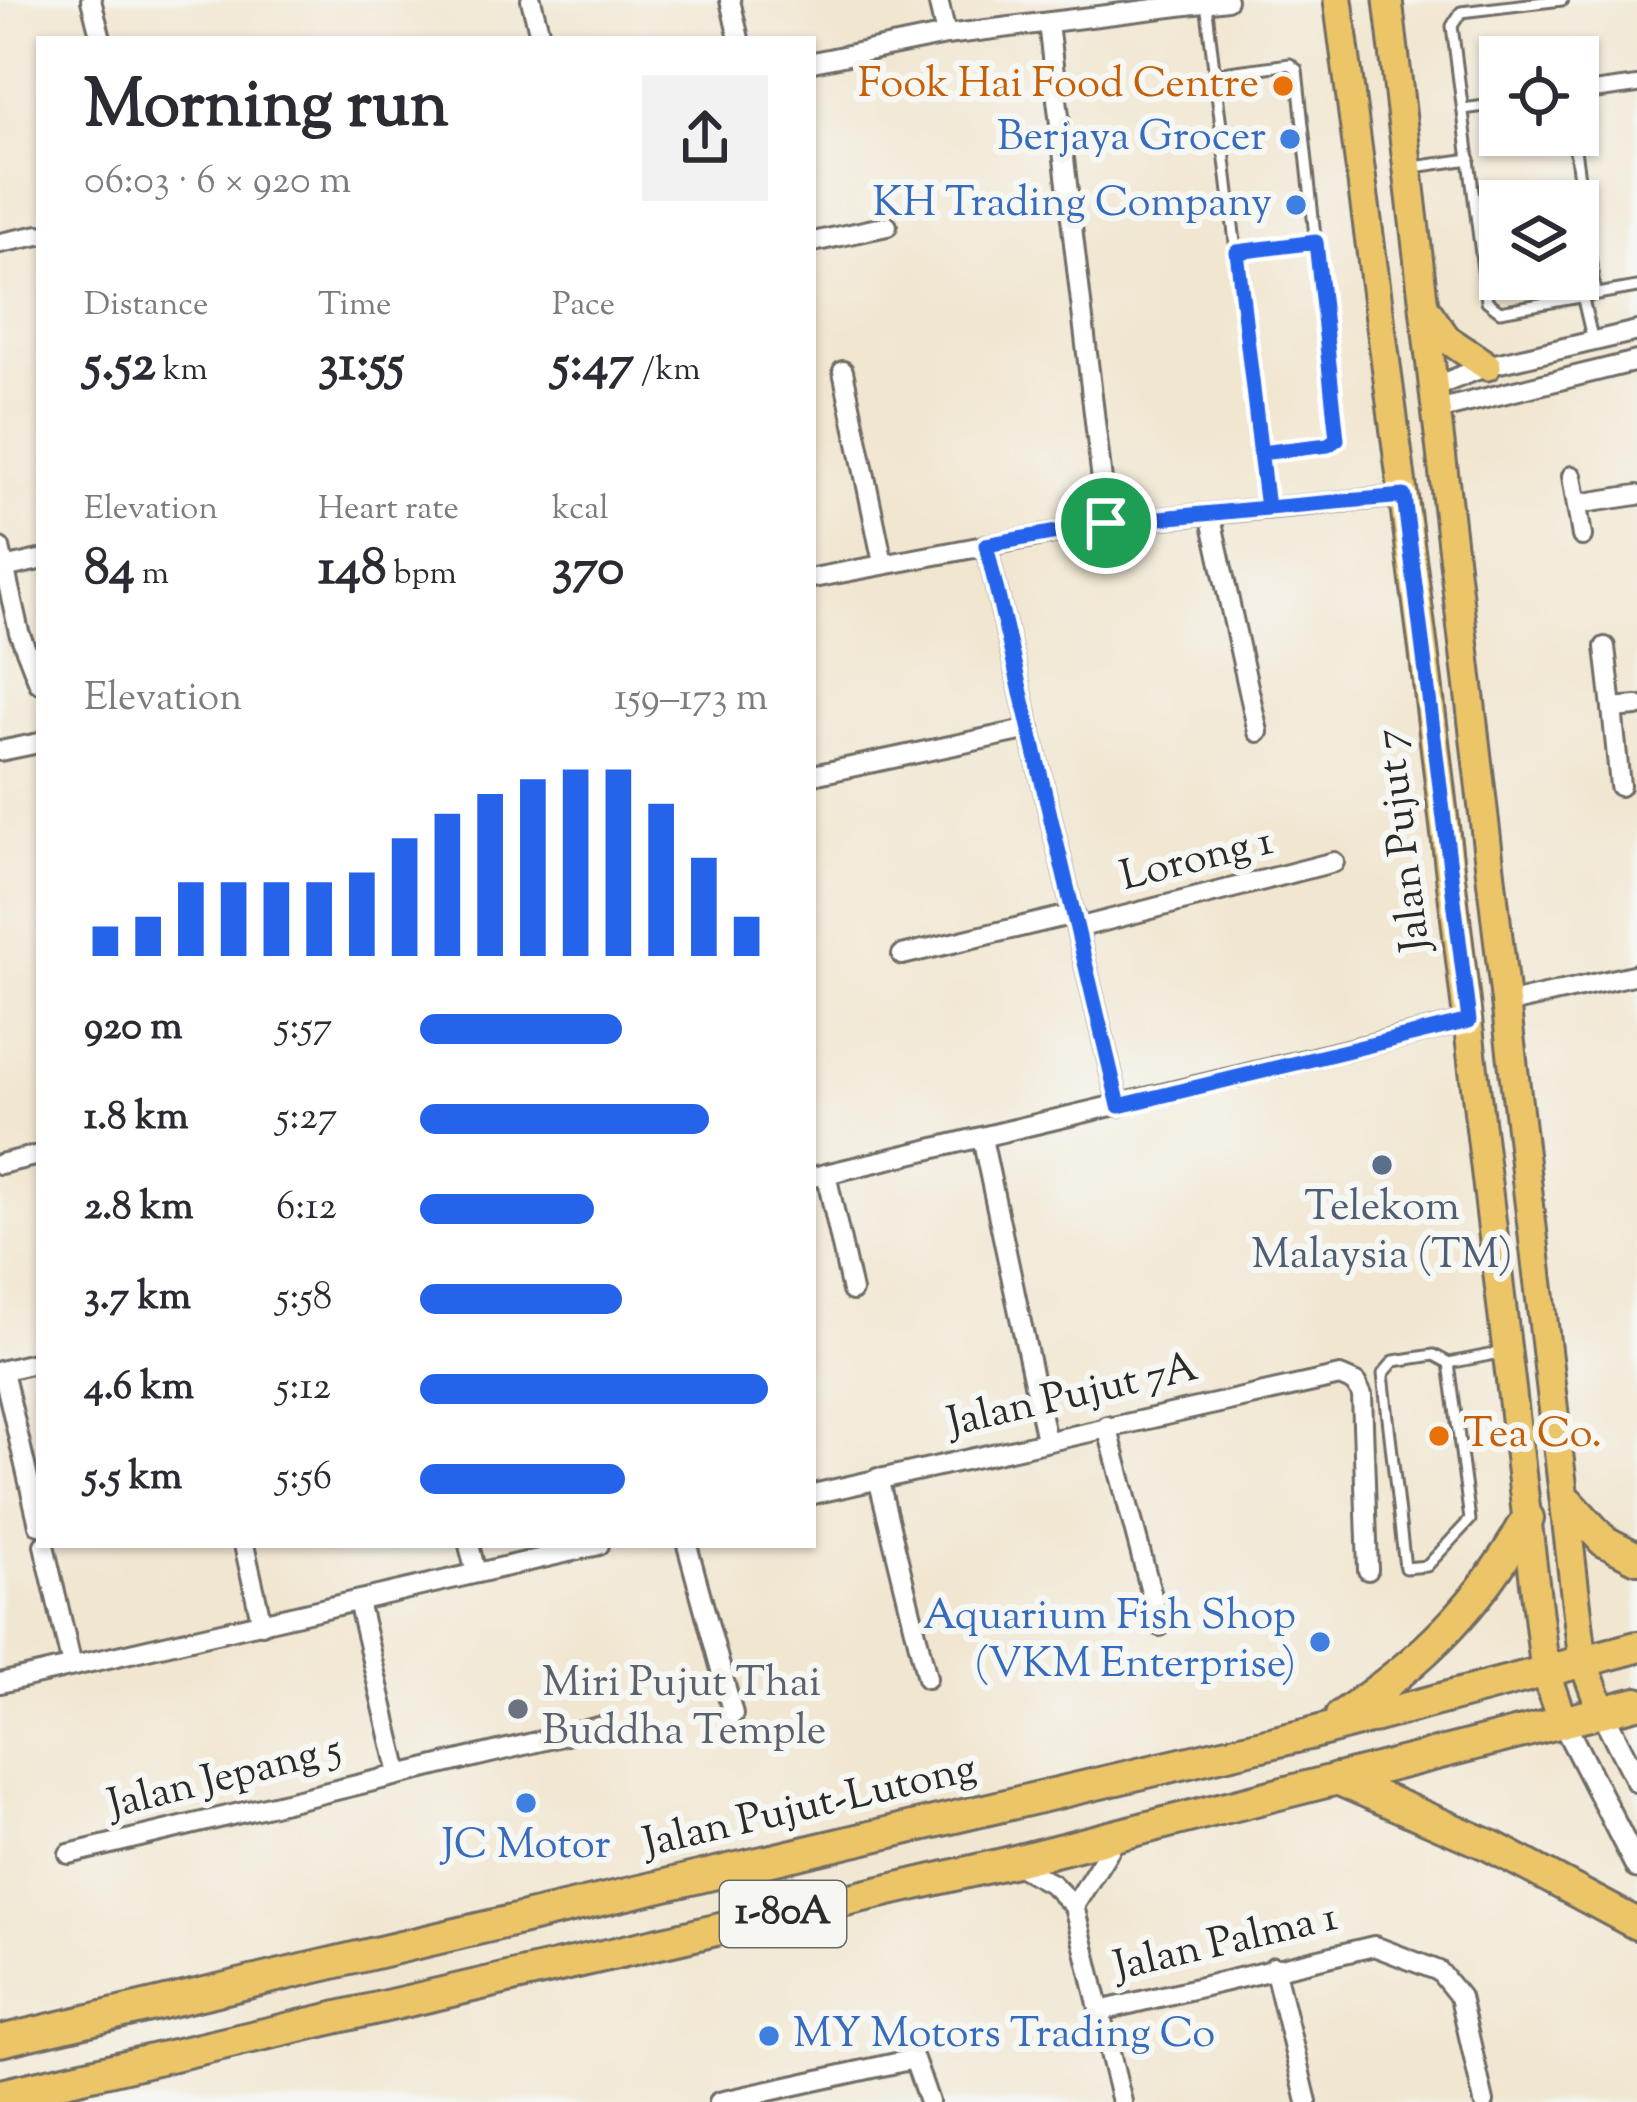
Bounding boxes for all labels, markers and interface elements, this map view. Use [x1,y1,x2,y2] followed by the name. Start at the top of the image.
[1479,36,1599,300] map controls
[1479,36,1599,156] button: locate
[858,56,1259,116] place label: Fook Hai Food Centre
[84,62,449,157] text: Morning run
[1270,73,1296,99] marker: Fook Hai Food Centre
[642,75,768,201] button: share
[997,109,1266,169] place label: Berjaya Grocer
[1277,126,1303,152] marker: Berjaya Grocer
[84,155,351,211] text: 06:03 · 6 × 920 m
[872,175,1272,235] place label: KH Trading Company
[1479,180,1599,300] button: layers
[1283,192,1309,218] marker: KH Trading Company
[84,282,208,330] text: Distance
[318,282,391,330] text: Time
[552,282,615,330] text: Pace
[84,330,156,403] text: 5.52
[318,330,405,403] text: 31:55
[552,330,634,403] text: 5:47
[156,347,208,395] text: km
[634,347,701,395] text: /km
[1055,472,1157,574] pin
[84,486,218,534] text: Elevation
[318,486,459,534] text: Heart rate
[552,486,609,534] text: kcal
[1073,490,1139,556] icon: arrive
[84,534,135,607] text: 84
[318,534,387,607] text: 148
[552,534,624,607] text: 370
[135,551,169,599] text: m
[387,551,457,599] text: bpm
[84,672,242,728] text: Elevation
[614,672,768,728] text: 159–173 m
[1362,725,1449,957] street label: Jalan Pujut 7
[1114,813,1280,909] street label: Lorong 1
[84,1001,182,1057] text: 920 m
[276,1001,332,1057] text: 5:57
[84,1091,188,1147] text: 1.8 km
[276,1091,337,1147] text: 5:27
[1369,1152,1395,1178] marker: Telekom Malaysia (TM)
[1251,1179,1513,1287] place label: Telekom Malaysia (TM)
[84,1181,193,1237] text: 2.8 km
[276,1181,337,1237] text: 6:12
[84,1271,191,1327] text: 3.7 km
[276,1271,332,1327] text: 5:58
[940,1339,1204,1455] street label: Jalan Pujut 7A
[84,1361,194,1417] text: 4.6 km
[276,1361,331,1417] text: 5:12
[1463,1406,1602,1466] place label: Tea Co.
[1426,1423,1452,1449] marker: Tea Co.
[84,1451,182,1507] text: 5.5 km
[276,1451,332,1507] text: 5:56
[923,1588,1296,1696] place label: Aquarium Fish Shop (VKM Enterprise)
[1307,1629,1333,1655] marker: Aquarium Fish Shop (VKM Enterprise)
[542,1655,826,1763] place label: Miri Pujut Thai Buddha Temple
[505,1696,531,1722] marker: Miri Pujut Thai Buddha Temple
[100,1721,348,1837] street label: Jalan Jepang 5
[636,1741,982,1876] street label: Jalan Pujut-Lutong
[513,1790,539,1816] marker: JC Motor
[440,1817,611,1877] place label: JC Motor
[720,1881,846,1947] road number: 1-80A
[1106,1889,1344,1999] street label: Jalan Palma 1
[793,2006,1215,2066] place label: MY Motors Trading Co
[756,2023,782,2049] marker: MY Motors Trading Co

